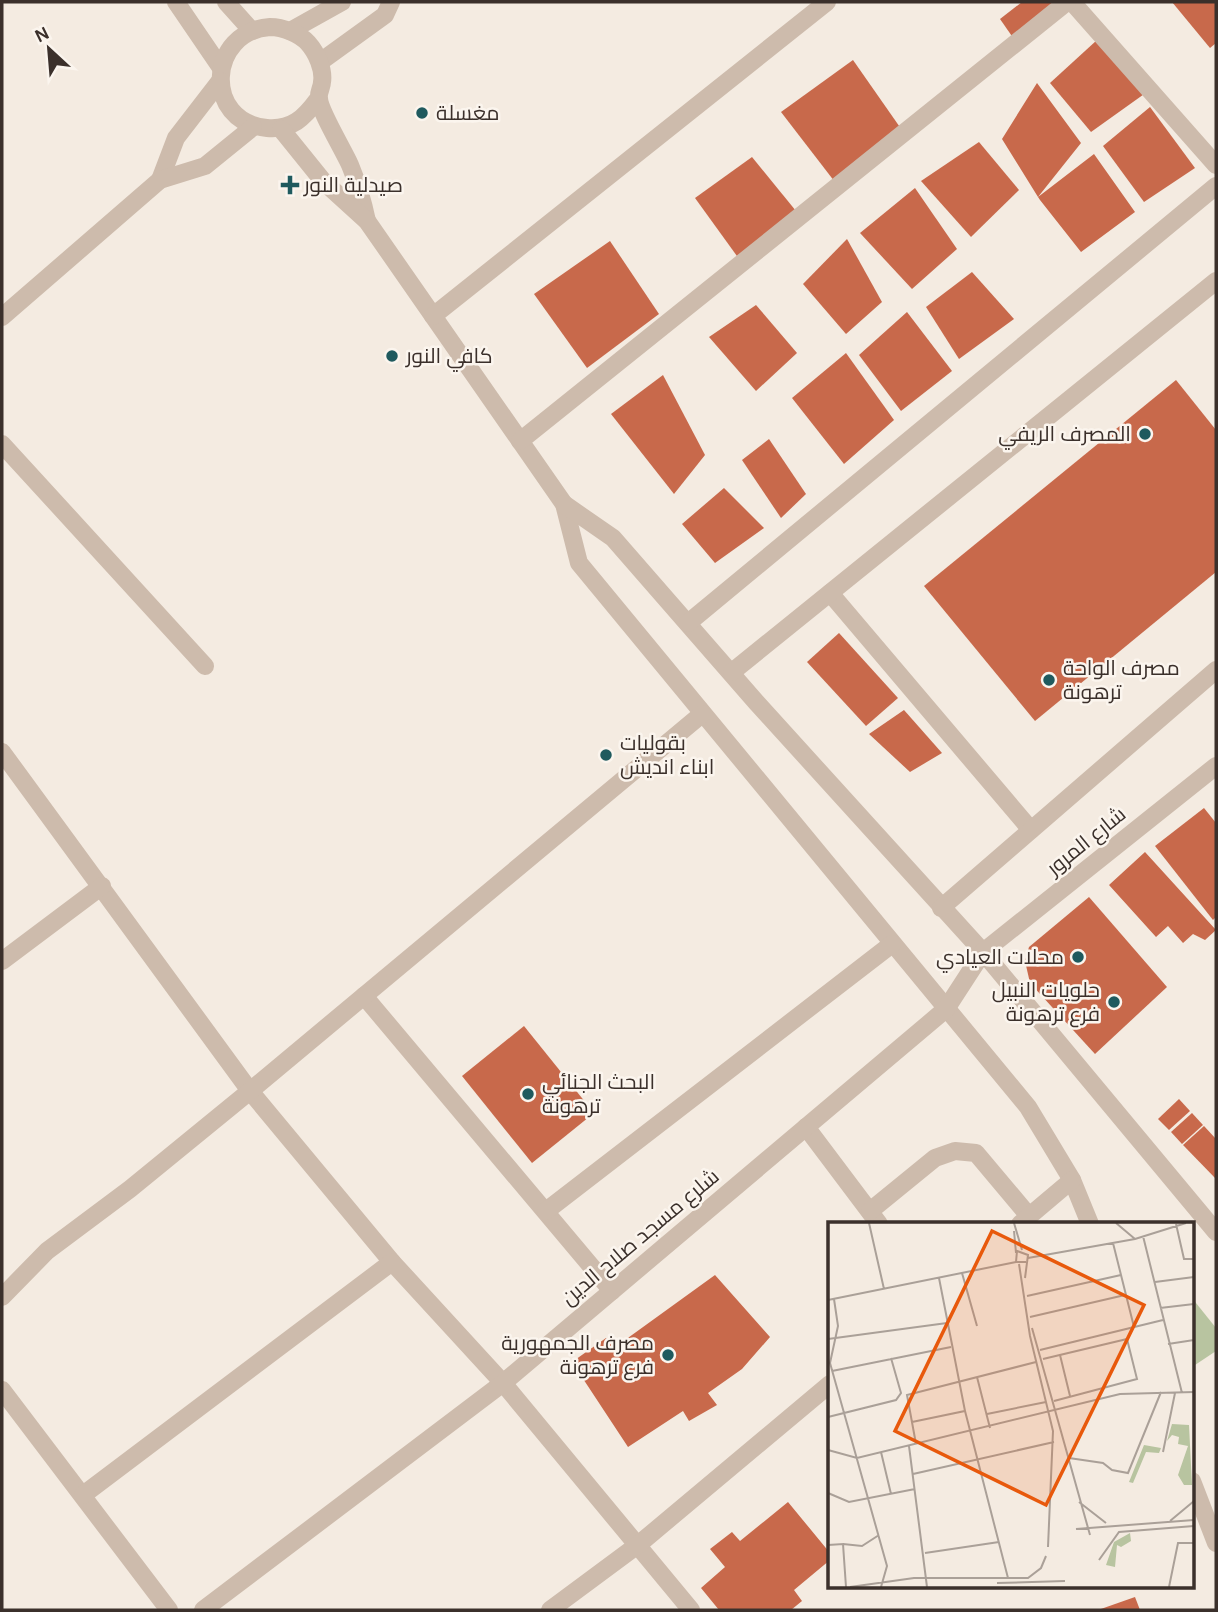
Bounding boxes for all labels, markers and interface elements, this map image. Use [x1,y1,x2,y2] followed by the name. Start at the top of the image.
[14,14,84,84] north arrow
[31,22,53,47] text: N
[436,101,499,125] place label: مغسلة
[414,105,430,121] marker: مغسلة
[303,173,403,197] place label: صيدلية النور
[282,177,298,193] marker: صيدلية النور
[405,344,493,372] place label: كافي النور
[384,348,400,364] marker: كافي النور
[998,422,1131,450] place label: المصرف الريفي
[1137,426,1153,442] marker: المصرف الريفي
[1063,656,1180,704] place label: مصرف الواحة ترهونة
[1041,672,1057,688] marker: مصرف الواحة ترهونة
[620,731,714,780] place label: بقوليات ابناء انديش
[598,747,614,763] marker: بقوليات ابناء انديش
[1041,802,1132,882] street label: شارع المرور
[936,945,1064,973] place label: محلات العيادي
[1070,949,1086,965] marker: محلات العيادي
[992,978,1100,1028] place label: حلويات النبيل فرع ترهونة
[1106,994,1122,1010] marker: حلويات النبيل فرع ترهونة
[542,1070,655,1118] place label: البحث الجنائي ترهونة
[520,1086,536,1102] marker: البحث الجنائي ترهونة
[556,1164,725,1312] street label: شلرع مسجد صلاح الدين
[828,1222,1194,1588] inset map
[501,1331,654,1381] place label: مصرف الجمهورية فرع ترهونة
[660,1347,676,1363] marker: مصرف الجمهورية فرع ترهونة

